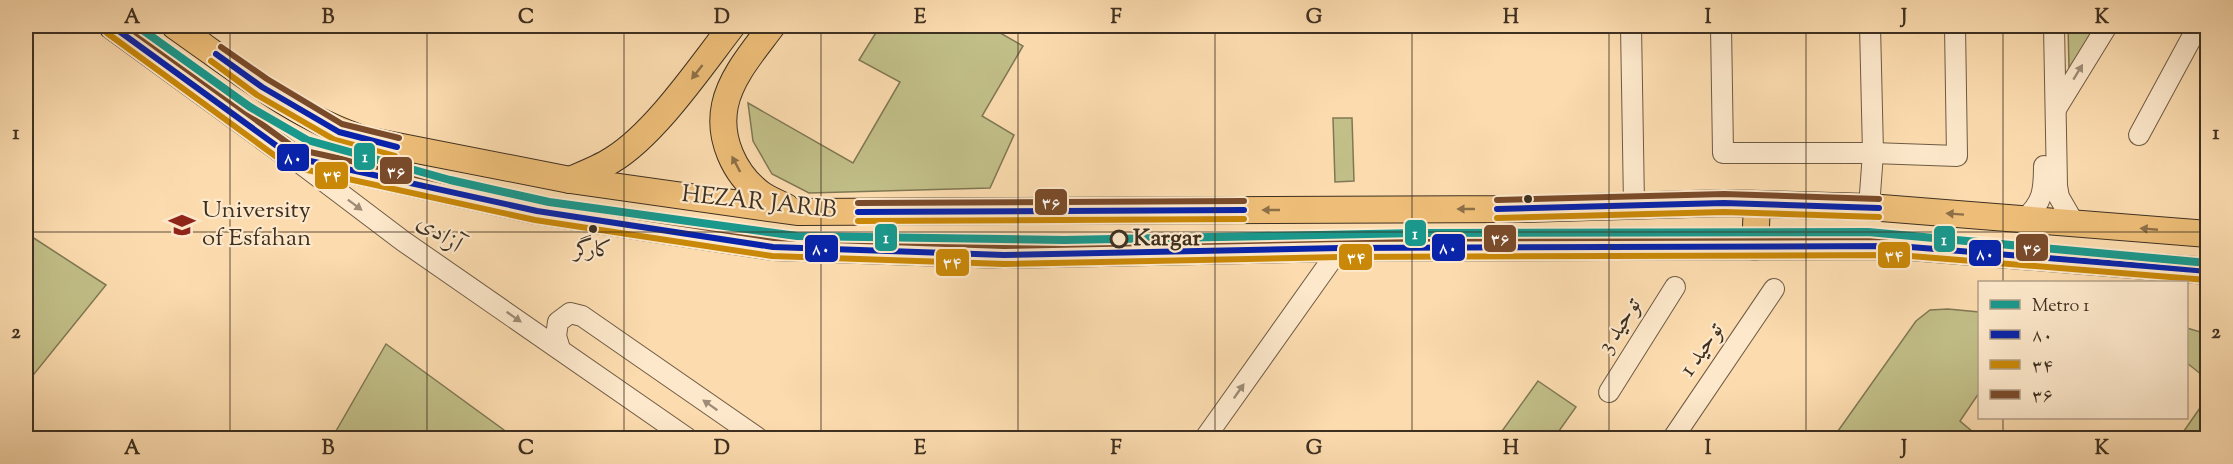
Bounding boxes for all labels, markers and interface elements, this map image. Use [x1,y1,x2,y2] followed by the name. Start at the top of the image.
[124,4,141,33] text: A
[322,4,335,33] text: B
[518,4,534,33] text: C
[714,4,730,33] text: D
[914,4,927,33] text: E
[1110,4,1122,33] text: F
[1306,4,1323,33] text: G
[1503,4,1519,33] text: H
[1705,4,1712,33] text: I
[1899,4,1907,33] text: J
[2095,4,2110,33] text: K
[2073,64,2084,80] one-way arrow
[691,65,703,80] one-way arrow
[13,120,20,149] text: 1
[2213,120,2220,149] text: 1
[353,142,376,171] line badge: 1
[276,143,310,172] line badge: ۸۰
[362,147,368,170] text: 1
[284,148,302,171] text: ۸۰
[731,155,741,172] one-way arrow
[379,156,413,185] line badge: ۳۶
[314,161,349,190] line badge: ۳۴
[387,162,405,185] text: ۳۶
[323,166,342,189] text: ۳۴
[680,178,838,228] street label: HEZAR JARIB
[1034,188,1068,216] line badge: ۳۶
[1042,193,1060,216] text: ۳۶
[1522,193,1534,205] unlabelled marker
[202,194,311,256] place label: University of Esfahan
[347,198,362,210] one-way arrow
[1457,204,1476,214] one-way arrow
[1262,205,1281,215] one-way arrow
[409,206,471,264] street label: آزادی
[1945,209,1964,218] one-way arrow
[167,210,197,240] school or university icon: University of Esfahan
[1404,219,1427,247] line badge: 1
[1133,222,1203,256] place label: Kargar
[587,223,599,235] marker: کارگر
[874,223,898,252] line badge: 1
[1412,224,1418,247] text: 1
[1483,224,1517,253] line badge: ۳۶
[2140,224,2159,234] one-way arrow
[1933,225,1956,253] line badge: 1
[883,228,889,251] text: 1
[1491,229,1509,252] text: ۳۶
[1110,230,1128,248] marker: Kargar
[1941,230,1947,253] text: 1
[1431,233,1466,262] line badge: ۸۰
[2015,233,2049,262] line badge: ۳۶
[572,234,612,267] place label: کارگر
[804,234,839,263] line badge: ۸۰
[1439,238,1457,261] text: ۸۰
[812,239,830,262] text: ۸۰
[1968,239,2002,267] line badge: ۸۰
[2023,239,2041,262] text: ۳۶
[1877,241,1911,269] line badge: ۳۴
[1338,243,1373,271] line badge: ۳۴
[1976,244,1994,267] text: ۸۰
[1885,246,1904,269] text: ۳۴
[935,248,970,277] line badge: ۳۴
[1347,248,1366,271] text: ۳۴
[943,253,962,276] text: ۳۴
[1978,281,2188,419] legend
[1590,291,1651,361] street label: توحید 3
[2032,294,2089,320] text: Metro 1
[506,311,522,322] one-way arrow
[1671,316,1733,384] street label: توحید 1
[11,319,21,348] text: 2
[2211,319,2221,348] text: 2
[2032,324,2053,350] text: ۸۰
[2032,354,2053,380] text: ۳۴
[1233,383,1245,399] one-way arrow
[2032,384,2053,410] text: ۳۶
[702,399,718,411] one-way arrow
[124,435,141,464] text: A
[322,435,335,464] text: B
[518,435,534,464] text: C
[714,435,730,464] text: D
[914,435,927,464] text: E
[1110,435,1122,464] text: F
[1306,435,1323,464] text: G
[1503,435,1519,464] text: H
[1705,435,1712,464] text: I
[1899,435,1907,464] text: J
[2095,435,2110,464] text: K

